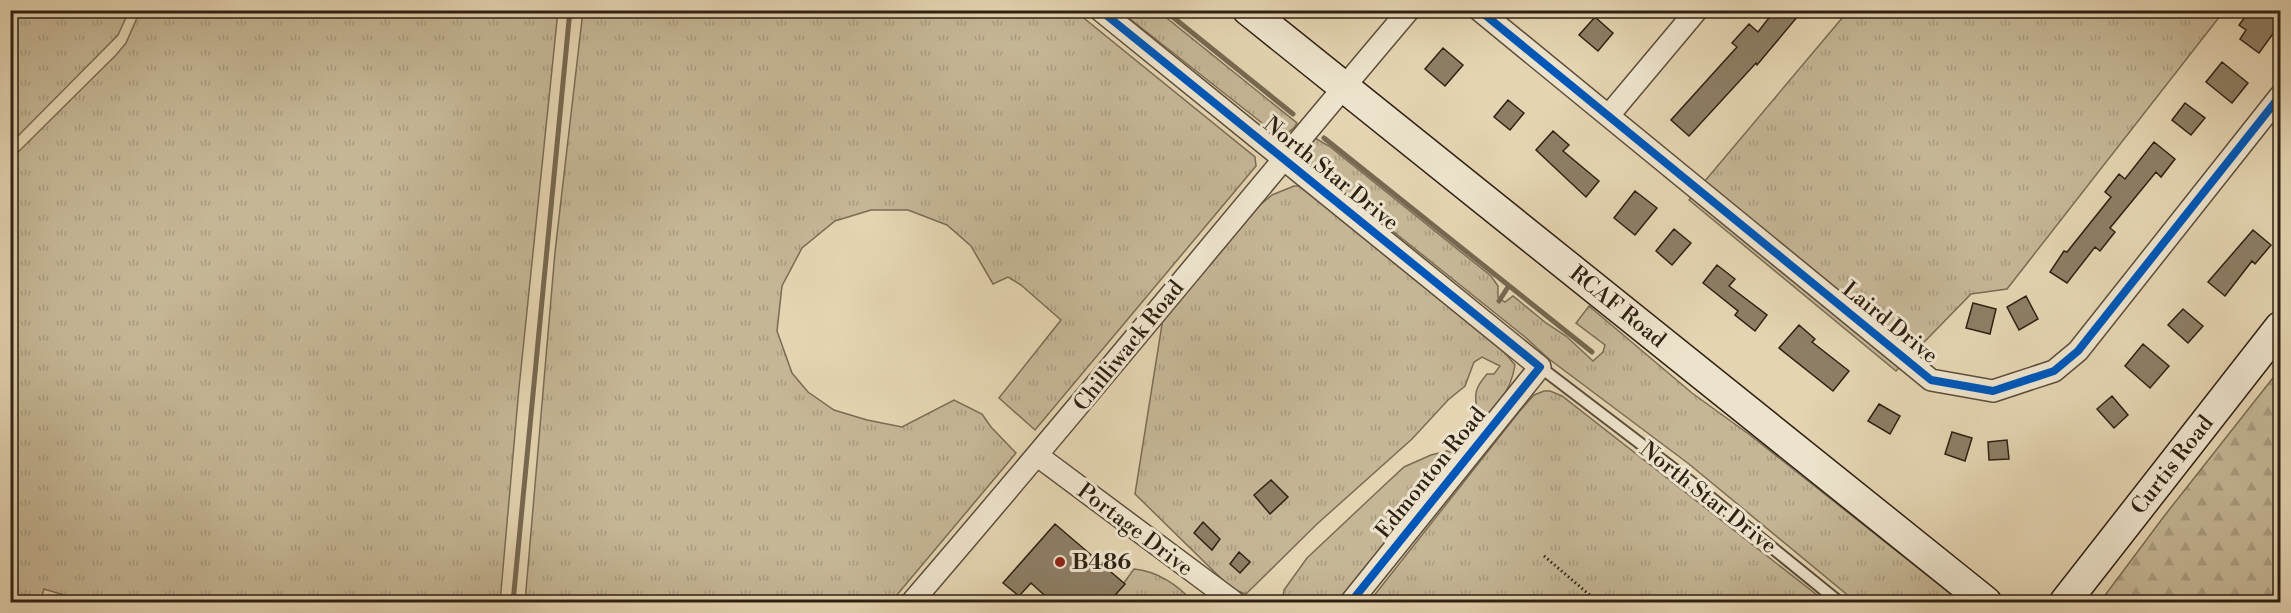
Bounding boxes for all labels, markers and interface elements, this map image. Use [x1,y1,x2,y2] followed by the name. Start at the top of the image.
[1258,111,1404,237] street label: North Star Drive
[1564,260,1672,354] street label: RCAF Road
[1068,275,1190,417] street label: Chilliwack Road
[1837,276,1943,370] street label: Laird Drive
[1370,402,1492,544] street label: Edmonton Road
[2125,410,2219,520] street label: Curtis Road
[1634,436,1782,560] street label: North Star Drive
[1072,478,1198,582] street label: Portage Drive
[1072,549,1131,576] place label: B486
[1053,555,1067,569] marker: B486

